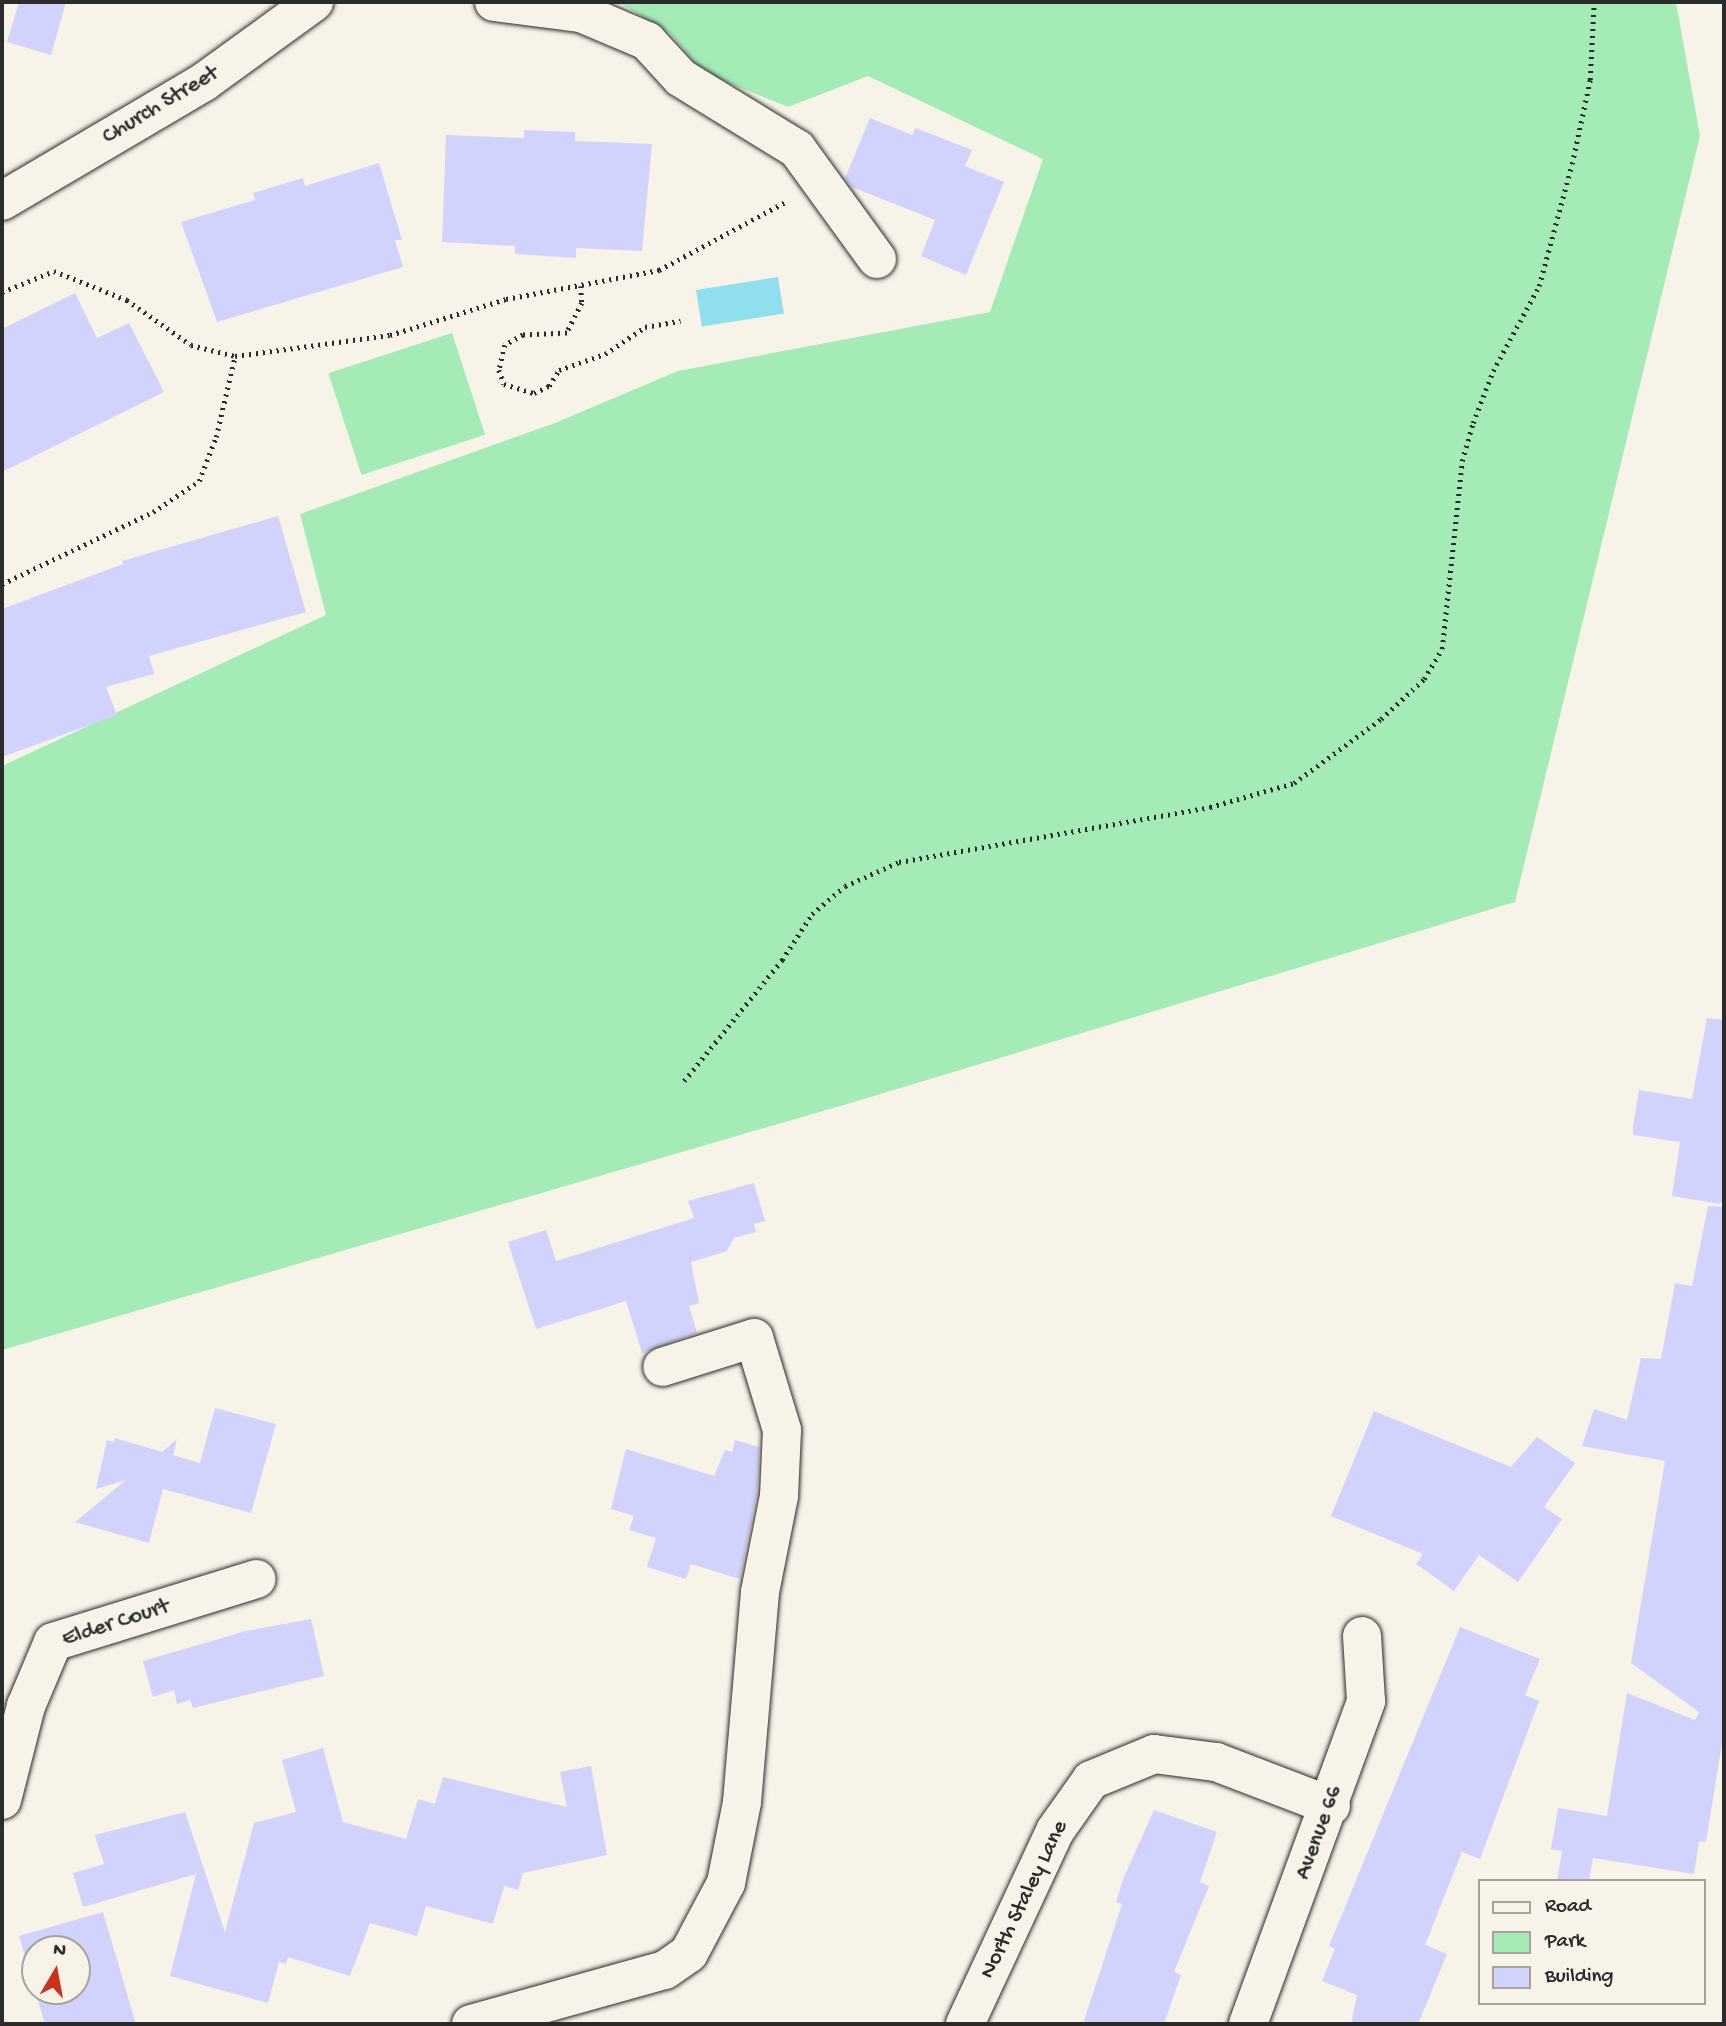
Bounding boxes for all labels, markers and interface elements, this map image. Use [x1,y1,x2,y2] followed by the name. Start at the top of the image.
[98,61,224,151] street label: Church Street
[59,1594,173,1654] street label: Elder Court
[1290,1782,1350,1884] street label: Avenue 66
[975,1816,1075,1984] street label: North Staley Lane
[1478,1879,1705,2005] legend
[1545,1895,1591,1920] text: Road
[1545,1930,1585,1955] text: Park
[21,1935,91,2005] north arrow
[51,1938,67,1963] text: N
[1545,1965,1614,1990] text: Building

